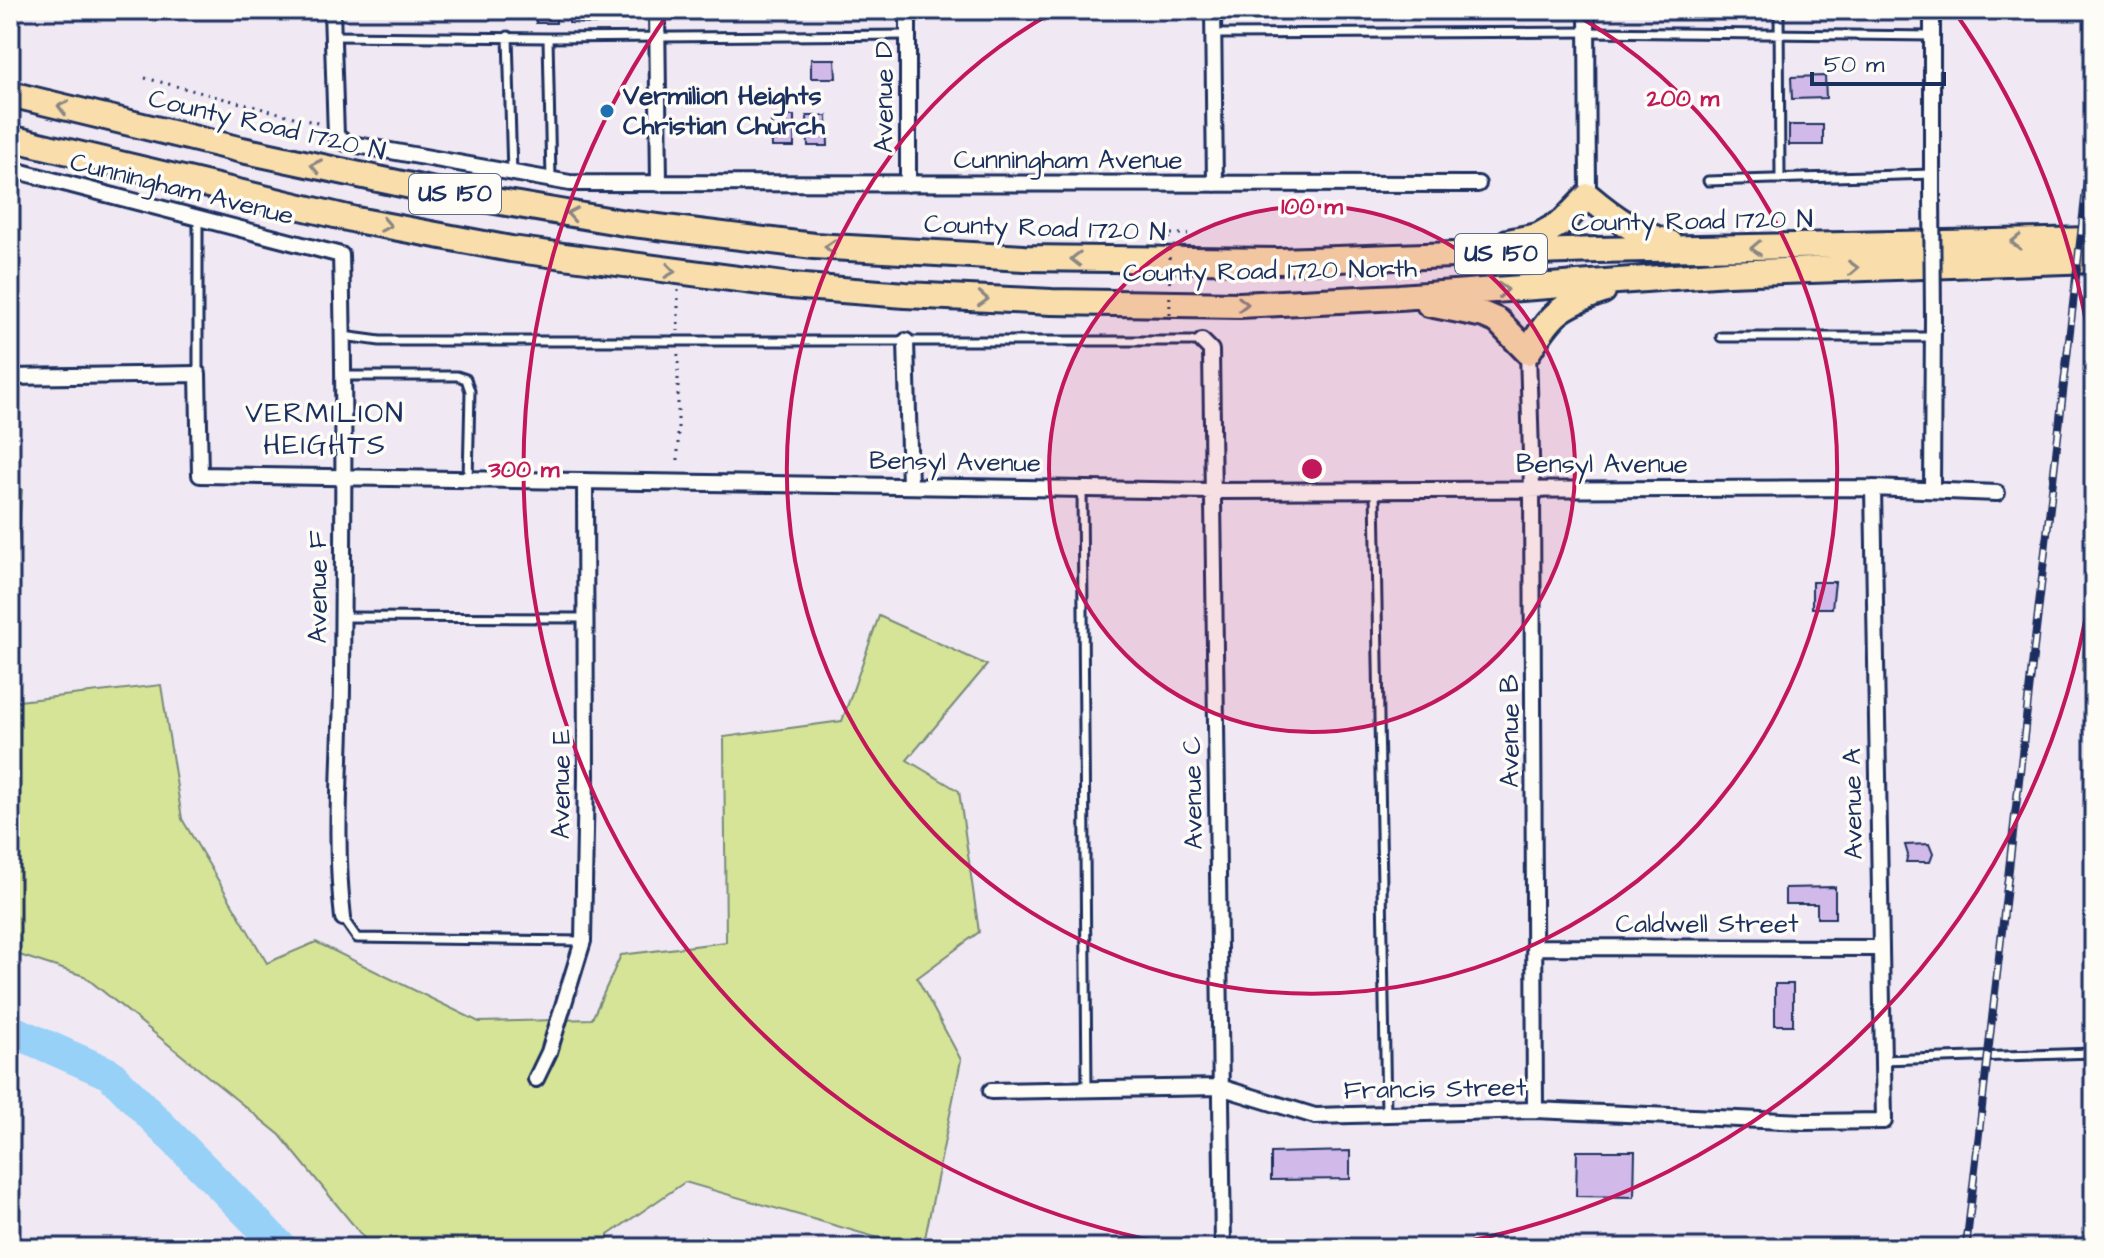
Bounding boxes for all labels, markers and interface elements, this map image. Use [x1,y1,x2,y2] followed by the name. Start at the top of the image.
[1812,36,1944,86] scale bar
[866,41,902,153] street label: Avenue D
[1824,48,1885,82] text: 50 m
[622,78,826,144] place label: Vermilion Heights Christian Church
[145,80,389,172] street label: County Road 1720 N
[1646,82,1719,116] text: 200 m
[57,99,71,116] one-way arrow
[598,102,616,120] marker: Vermilion Heights Christian Church
[953,142,1183,180] street label: Cunningham Avenue
[66,144,298,236] street label: Cunningham Avenue
[310,158,324,175] one-way arrow
[409,174,501,214] road number: US 150
[1281,190,1343,224] text: 100 m
[1571,201,1813,243] street label: County Road 1720 N
[565,206,579,223] one-way arrow
[923,206,1166,252] street label: County Road 1720 N
[379,216,393,233] one-way arrow
[2009,233,2022,250] one-way arrow
[1455,234,1547,274] road number: US 150
[823,239,836,256] one-way arrow
[1749,239,1762,256] one-way arrow
[1069,250,1082,268] one-way arrow
[1123,250,1418,294] street label: County Road 1720 North
[1847,259,1860,276] one-way arrow
[663,262,677,279] one-way arrow
[1497,282,1510,299] one-way arrow
[977,290,990,307] one-way arrow
[1237,296,1250,313] one-way arrow
[245,394,405,465] district label: VERMILION HEIGHTS
[869,443,1041,483] street label: Bensyl Avenue
[1516,446,1688,484] street label: Bensyl Avenue
[488,453,560,487] text: 300 m
[1298,455,1326,483] centre of rings
[300,531,336,643] street label: Avenue F
[1492,674,1528,788] street label: Avenue B
[543,729,579,839] street label: Avenue E
[1174,736,1212,850] street label: Avenue C
[1834,748,1872,860] street label: Avenue A
[1616,906,1799,942] street label: Caldwell Street
[1343,1069,1527,1109] street label: Francis Street

